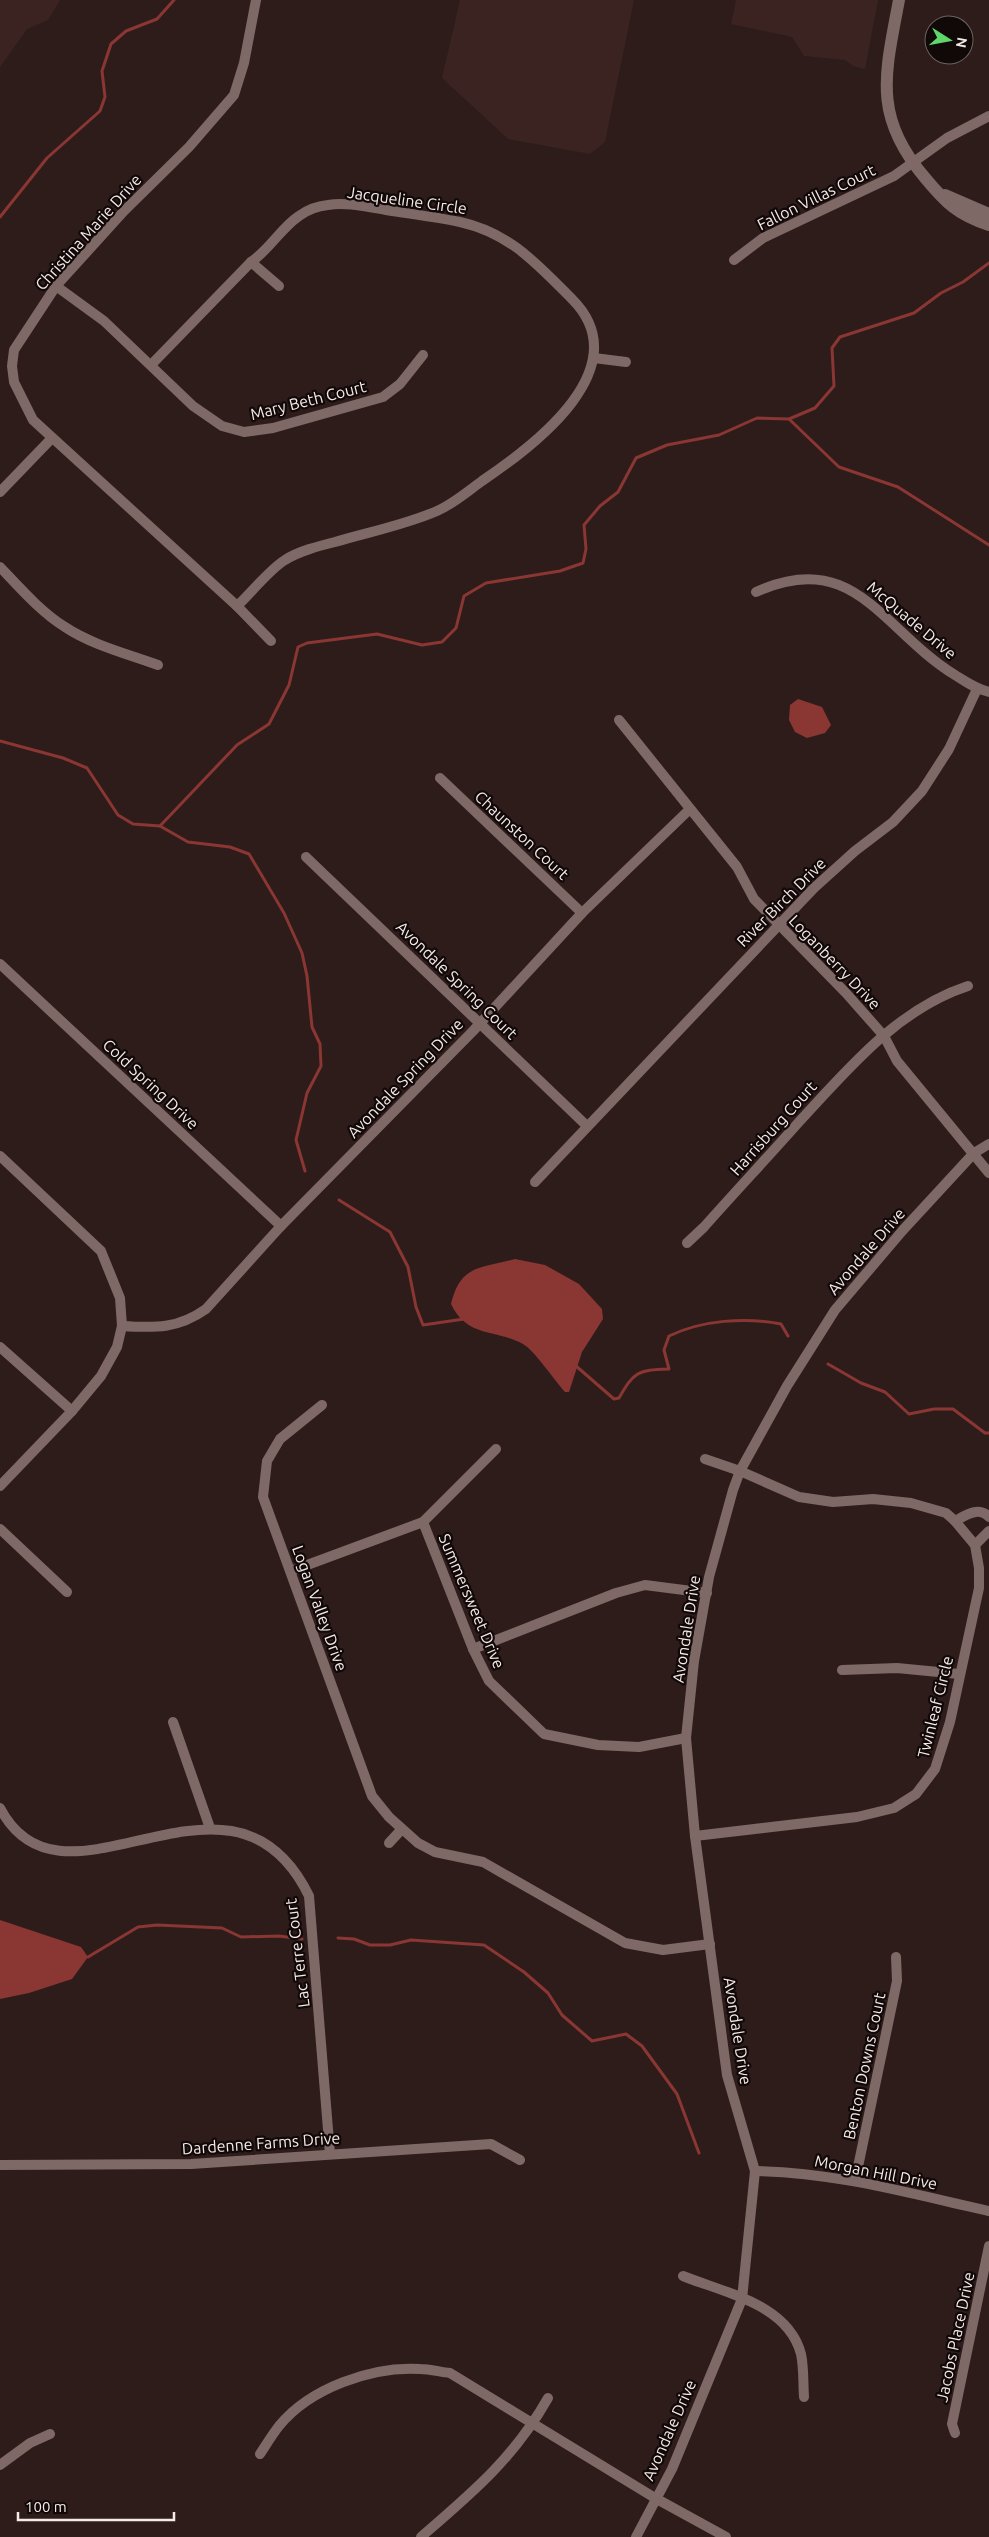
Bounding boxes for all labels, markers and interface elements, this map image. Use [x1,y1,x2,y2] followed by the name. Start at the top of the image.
[924,15,974,65] north arrow
[953,36,971,49] text: N
[754,160,879,233] street label: Fallon Villas Court
[31,170,145,294] street label: Christina Marie Drive
[346,183,468,217] street label: Jacqueline Circle
[248,377,368,423] street label: Mary Beth Court
[864,577,960,663] street label: McQuade Drive
[471,787,573,883] street label: Chaunston Court
[733,854,829,950] street label: River Birch Drive
[785,911,885,1013] street label: Loganberry Drive
[393,918,522,1043] street label: Avondale Spring Court
[344,1015,466,1141] street label: Avondale Spring Drive
[100,1035,202,1133] street label: Cold Spring Drive
[726,1077,820,1179] street label: Harrisburg Court
[824,1204,908,1298] street label: Avondale Drive
[435,1531,509,1671] street label: Summersweet Drive
[289,1543,351,1673] street label: Logan Valley Drive
[669,1574,703,1684] street label: Avondale Drive
[914,1654,956,1760] street label: Twinleaf Circle
[281,1897,313,2009] street label: Lac Terre Court
[721,1976,755,2086] street label: Avondale Drive
[840,1990,889,2141] street label: Benton Downs Court
[181,2128,341,2158] street label: Dardenne Farms Drive
[813,2151,939,2193] street label: Morgan Hill Drive
[932,2270,978,2404] street label: Jacobs Place Drive
[639,2377,699,2483] street label: Avondale Drive
[18,2490,174,2522] scale bar
[25,2498,67,2515] text: 100 m

